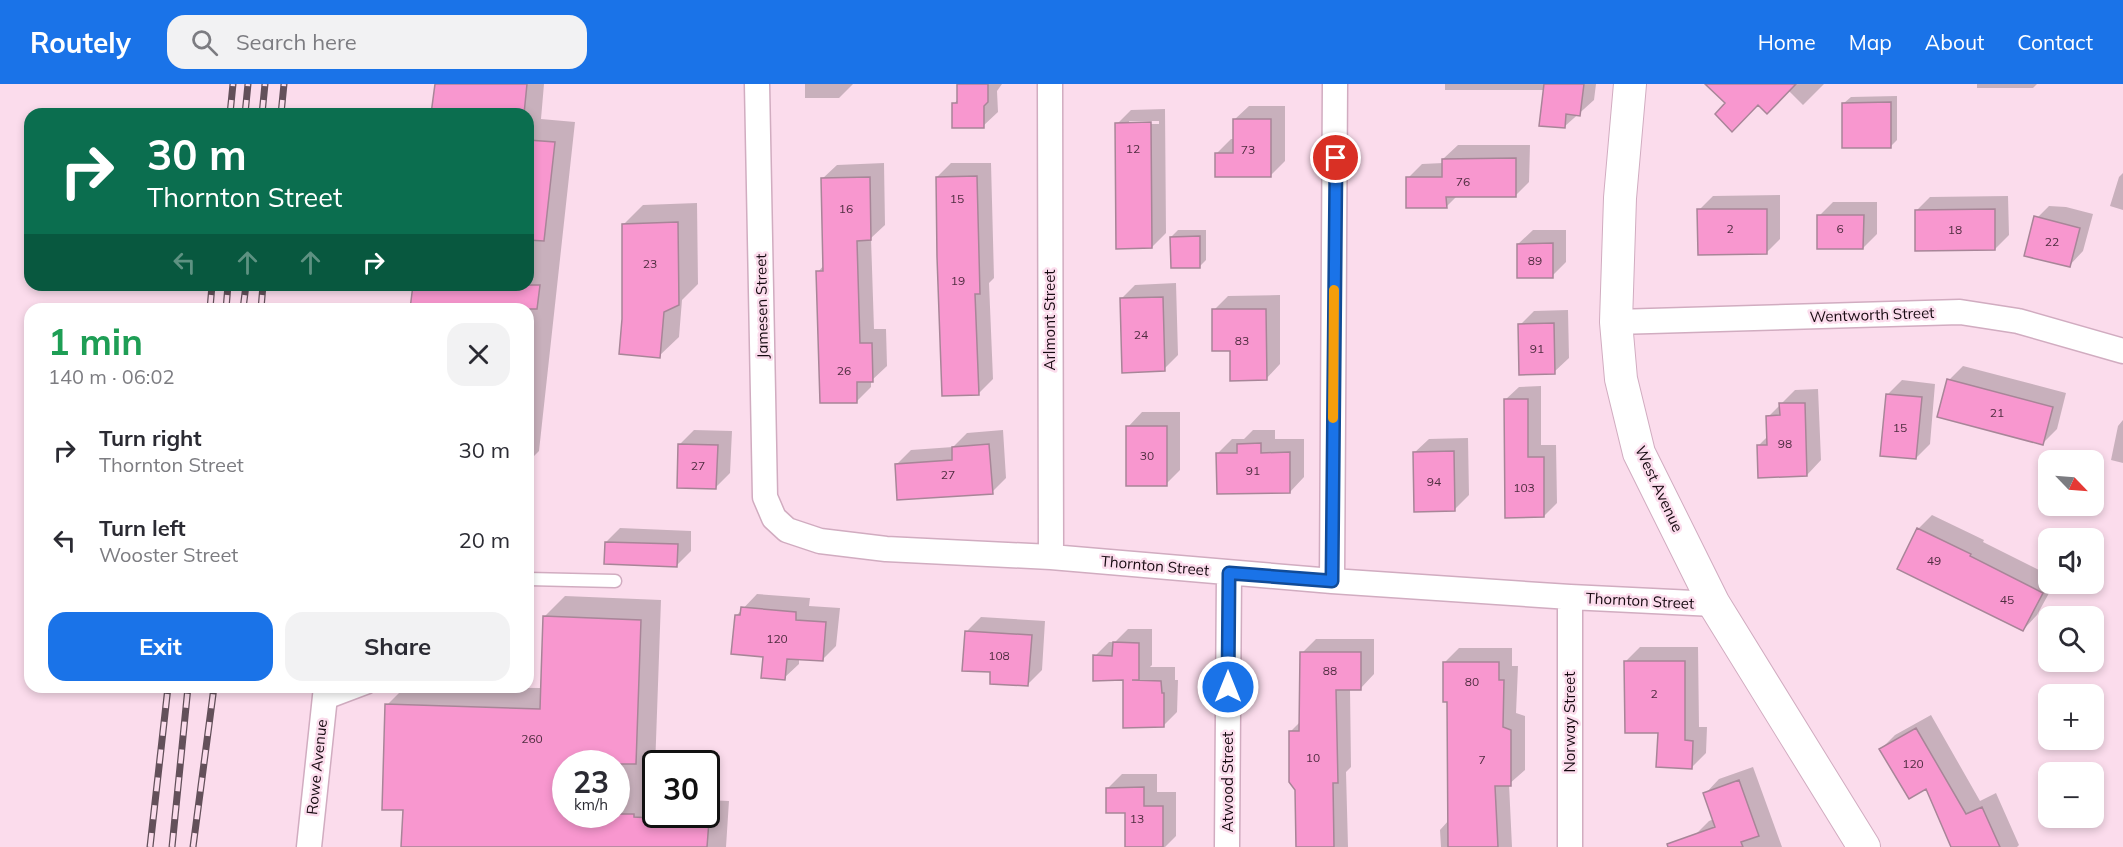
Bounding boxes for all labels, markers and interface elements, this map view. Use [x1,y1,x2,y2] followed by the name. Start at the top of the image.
[167,15,587,69] search box
[30,25,131,60] text: Routely
[188,26,221,59] icon: search
[236,28,357,56] text: Search here
[1758,29,1816,55] text: Home
[1849,29,1892,55] text: Map
[1925,29,1984,55] text: About
[2017,29,2093,55] text: Contact
[147,128,247,181] text: 30 m
[48,132,126,210] icon: right
[1310,132,1361,183] pin
[1126,141,1140,156] house number: 12
[1319,141,1352,174] icon: arrive
[1241,142,1255,157] house number: 73
[1456,174,1470,189] house number: 76
[147,180,342,214] text: Thornton Street
[950,191,964,206] house number: 15
[839,201,853,216] house number: 16
[1726,221,1734,236] house number: 2
[1836,221,1844,236] house number: 6
[1948,222,1962,237] house number: 18
[2045,234,2059,249] house number: 22
[168,246,201,279] icon: left
[231,246,264,279] icon: ahead
[294,246,327,279] icon: ahead
[357,246,390,279] icon: right
[751,253,772,359] street label: Jamesen Street
[1528,253,1542,268] house number: 89
[643,256,657,271] house number: 23
[1040,269,1059,371] street label: Arlmont Street
[951,273,965,288] house number: 19
[1809,303,1935,326] street label: Wentworth Street
[48,319,143,364] text: 1 min
[447,323,510,386] button: close
[1134,327,1148,342] house number: 24
[1235,333,1249,348] house number: 83
[1530,341,1544,356] house number: 91
[837,363,851,378] house number: 26
[48,364,174,389] text: 140 m · 06:02
[1990,405,2004,420] house number: 21
[1893,420,1907,435] house number: 15
[99,424,202,452] text: Turn right
[48,434,81,467] icon: right
[459,436,510,464] text: 30 m
[1778,436,1792,451] house number: 98
[1631,443,1688,535] street label: West Avenue
[1140,448,1154,463] house number: 30
[2038,450,2104,516] north arrow
[2038,450,2104,828] map controls
[99,452,244,477] text: Thornton Street
[691,458,705,473] house number: 27
[1246,463,1260,478] house number: 91
[941,467,955,482] house number: 27
[1427,474,1441,489] house number: 94
[1513,480,1535,495] house number: 103
[99,514,186,542] text: Turn left
[48,524,81,557] icon: left
[459,526,510,554] text: 20 m
[2038,528,2104,594] button: sound
[99,542,238,567] text: Wooster Street
[1100,551,1210,580] street label: Thornton Street
[1927,553,1941,568] house number: 49
[1585,588,1695,613] street label: Thornton Street
[2000,592,2014,607] house number: 45
[2038,606,2104,672] button: search
[48,612,273,681] button: Exit
[285,612,510,681] button: Share
[766,631,788,646] house number: 120
[988,648,1010,663] house number: 108
[1196,655,1260,719] position arrow
[1323,663,1337,678] house number: 88
[1560,672,1579,772] street label: Norway Street
[1465,674,1479,689] house number: 80
[2038,684,2104,750] button: +
[1650,686,1658,701] house number: 2
[302,718,331,816] street label: Rowe Avenue
[521,731,543,746] house number: 260
[1218,732,1237,832] street label: Atwood Street
[642,750,720,828] speed limit sign: 30
[1306,750,1320,765] house number: 10
[1478,752,1486,767] house number: 7
[1902,756,1924,771] house number: 120
[2038,762,2104,828] button: −
[573,763,609,801] text: 23
[574,795,608,814] text: km/h
[1130,811,1144,826] house number: 13

